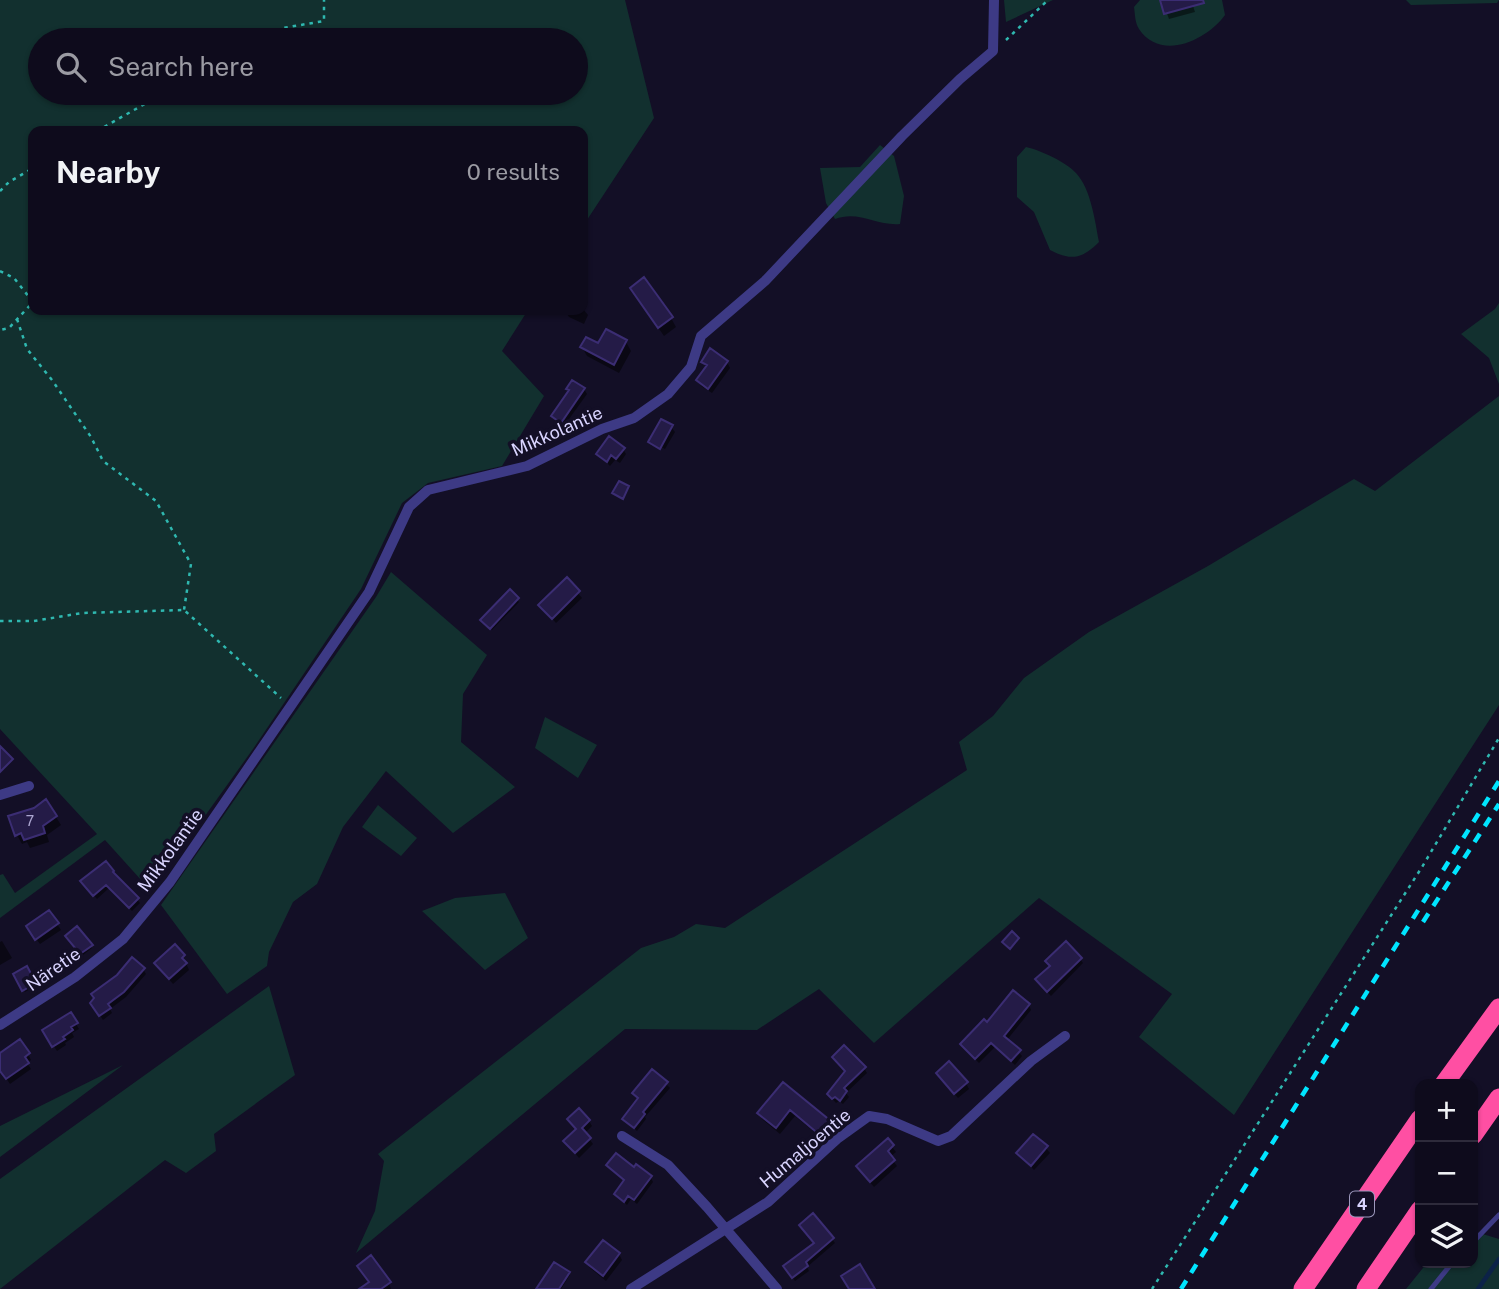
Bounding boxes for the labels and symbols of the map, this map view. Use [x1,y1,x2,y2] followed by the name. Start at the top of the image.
[508,402,606,460] street label: Mikkolantie
[133,804,207,896] street label: Mikkolantie
[26,813,34,829] house number: 7
[22,943,84,995] street label: Näretie
[755,1104,855,1192] street label: Humaljoentie
[1350,1192,1374,1216] road number: 4

